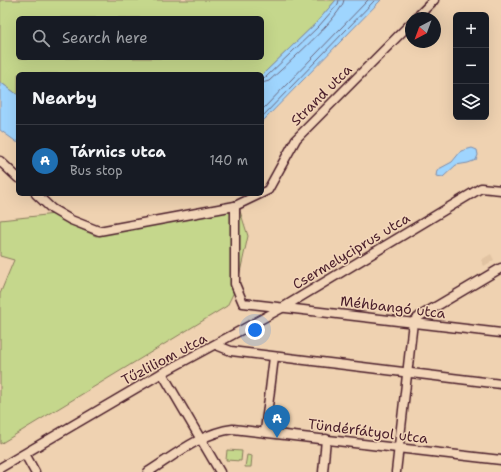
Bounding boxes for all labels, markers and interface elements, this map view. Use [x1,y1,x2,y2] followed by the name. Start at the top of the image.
[405,12,441,48] north arrow
[453,12,489,120] map controls
[453,12,489,48] button: +
[16,16,264,60] search box
[30,27,52,49] icon: search
[62,28,148,48] text: Search here
[453,48,489,84] button: −
[287,60,356,129] street label: Strand utca
[453,84,489,120] button: layers
[32,87,97,109] text: Nearby
[70,142,166,162] text: Tárnics utca
[40,152,50,169] text: A
[209,152,248,169] text: 140 m
[70,162,122,179] text: Bus stop
[289,209,413,293] street label: Csermelyciprus utca
[339,292,447,322] street label: Méhbangó utca
[245,320,265,340] your location
[118,329,210,389] street label: Tűzliliom utca
[264,405,290,438] pin: A
[307,415,429,447] street label: Tündérfátyol utca

